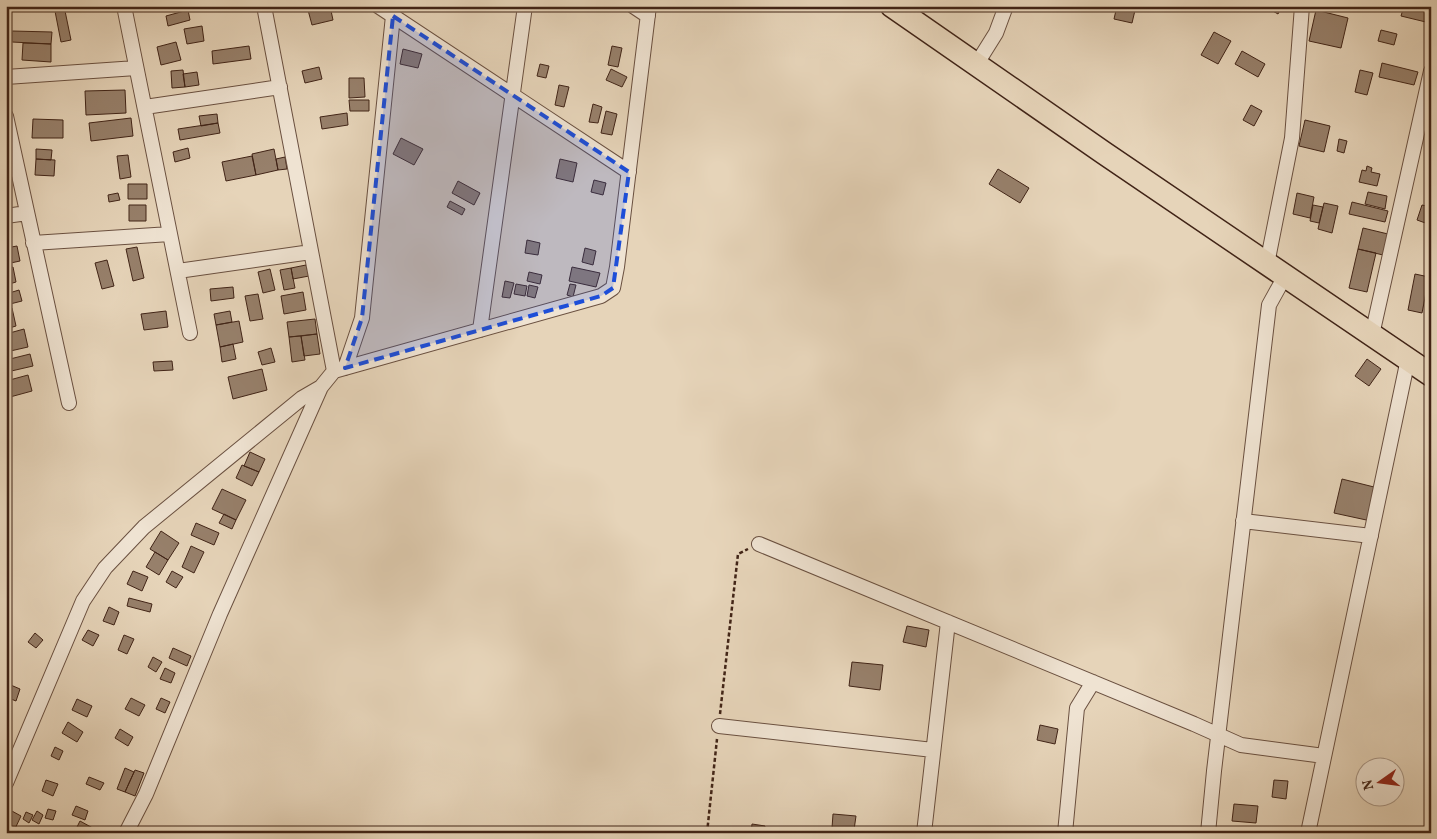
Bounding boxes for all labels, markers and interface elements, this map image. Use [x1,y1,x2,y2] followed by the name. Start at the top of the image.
[1354,756,1404,806] north arrow
[1358,778,1379,792] text: N

